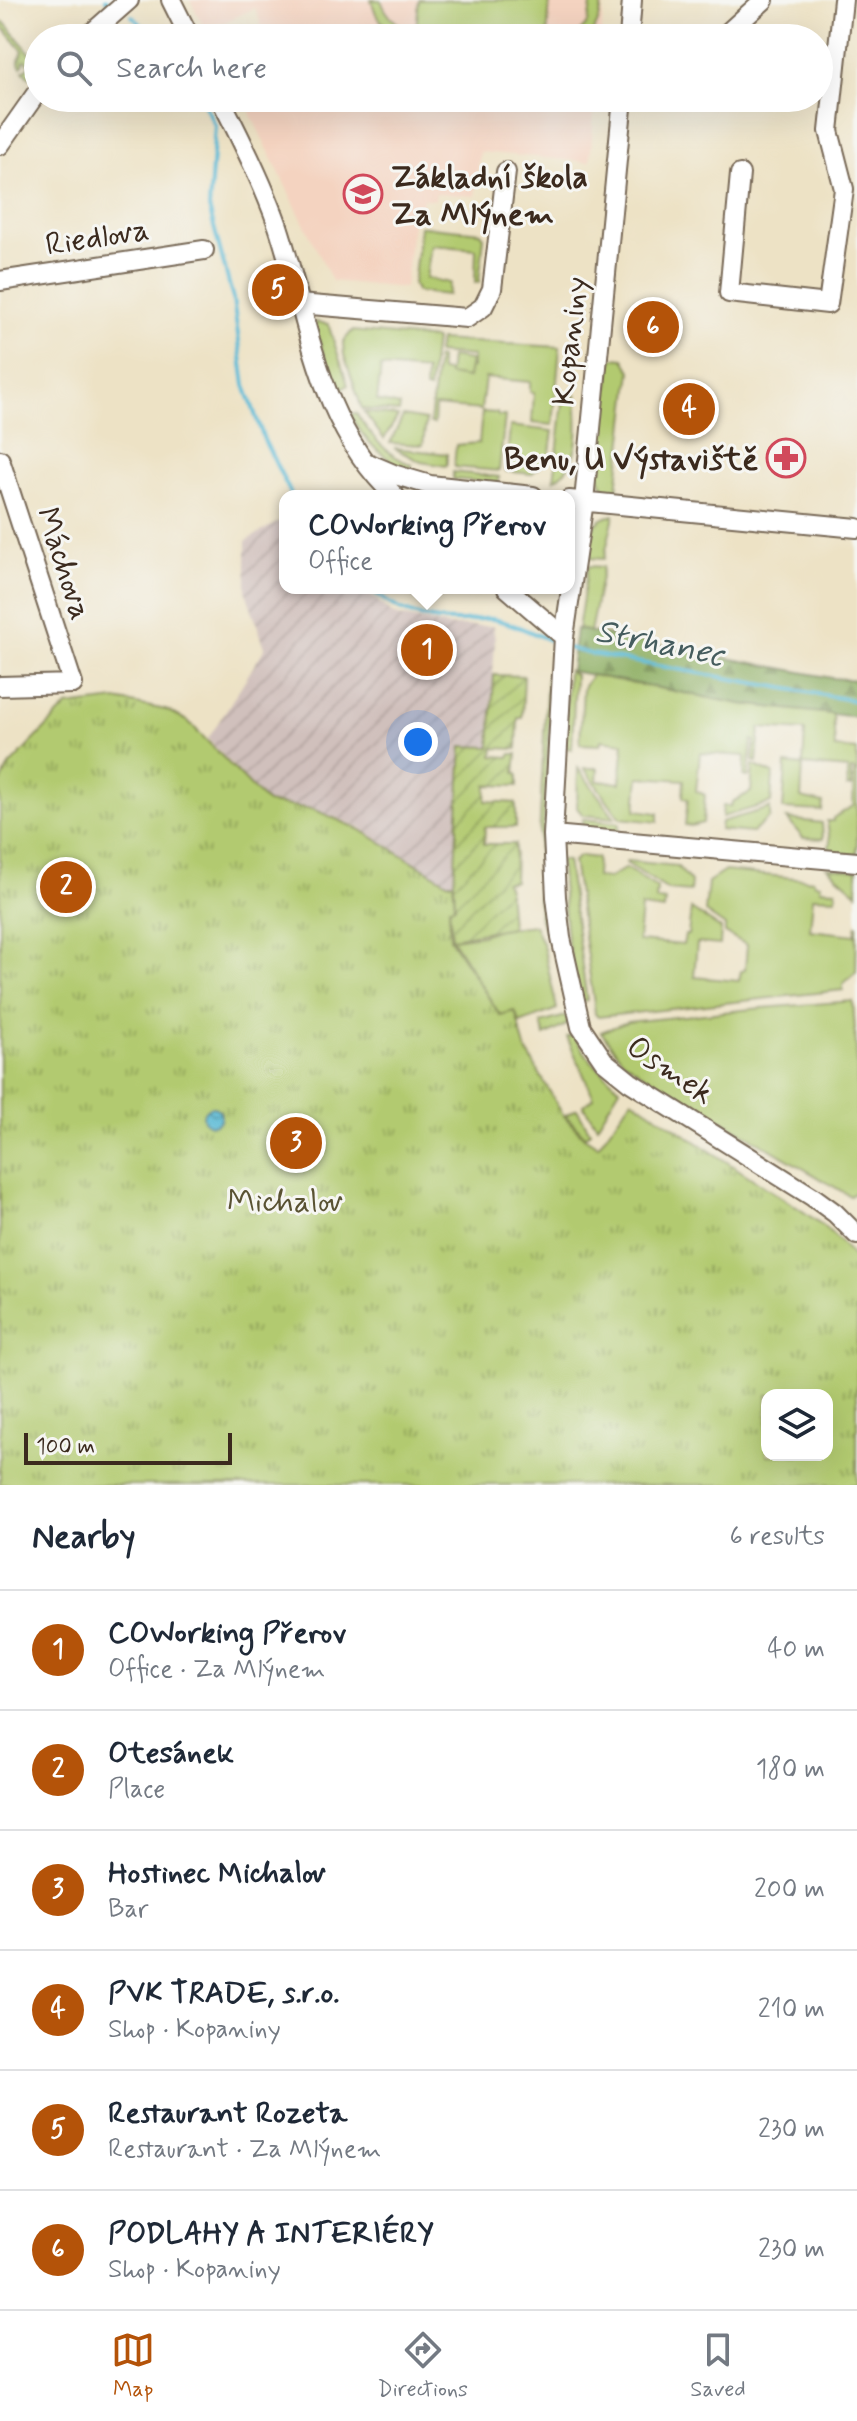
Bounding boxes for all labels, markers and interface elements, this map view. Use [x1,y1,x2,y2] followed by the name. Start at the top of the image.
[24,24,833,112] search box
[52,46,96,90] icon: search
[116,49,267,88] text: Search here
[391,157,588,236] place label: Základní škola Za Mlýnem
[342,173,384,215] school or university icon: Základní škola Za Mlýnem
[43,209,152,267] street label: Riedlova
[252,260,304,320] pin: 5
[543,275,599,408] street label: Kopaniny
[627,297,679,357] pin: 6
[663,379,715,439] pin: 4
[765,437,807,479] pharmacy icon: Benu, U Výstaviště
[504,439,758,481] place label: Benu, U Výstaviště
[279,490,575,594] popup
[25,502,101,625] street label: Máchova
[308,506,546,545] text: COWorking Přerov
[308,545,373,579] text: Office
[592,609,730,678] water label: Strhanec
[401,620,453,680] pin: 1
[398,722,438,762] your location
[40,857,92,917] pin: 2
[618,1026,722,1115] street label: Osmek
[270,1113,322,1173] pin: 3
[227,1181,343,1223] park label: Michalov
[761,1389,833,1461] map controls
[761,1389,833,1461] button: layers
[24,1429,232,1465] scale bar
[36,1433,95,1461] text: 100 m
[32,1515,136,1560] text: Nearby
[730,1520,825,1554] text: 6 results
[108,1614,346,1653] text: COWorking Přerov
[52,1633,64,1667] text: 1
[767,1633,825,1667] text: 40 m
[108,1653,325,1687] text: Office · Za Mlýnem
[108,1734,234,1773] text: Otesánek
[52,1753,64,1787] text: 2
[756,1753,825,1787] text: 180 m
[108,1773,165,1807] text: Place
[108,1854,326,1893] text: Hostinec Michalov
[52,1873,64,1907] text: 3
[754,1873,825,1907] text: 200 m
[108,1893,149,1927] text: Bar
[108,1974,340,2013] text: PVK TRADE, s.r.o.
[50,1993,66,2027] text: 4
[758,1993,825,2027] text: 210 m
[108,2013,281,2047] text: Shop · Kopaniny
[108,2094,347,2133] text: Restaurant Rozeta
[50,2113,66,2147] text: 5
[758,2113,825,2147] text: 230 m
[108,2133,381,2167] text: Restaurant · Za Mlýnem
[108,2214,434,2253] text: PODLAHY A INTERIÉRY
[51,2233,65,2267] text: 6
[758,2233,825,2267] text: 230 m
[108,2253,281,2287] text: Shop · Kopaniny
[111,2328,155,2404] tab: Map
[377,2328,468,2404] tab: Directions
[690,2328,746,2404] tab: Saved

